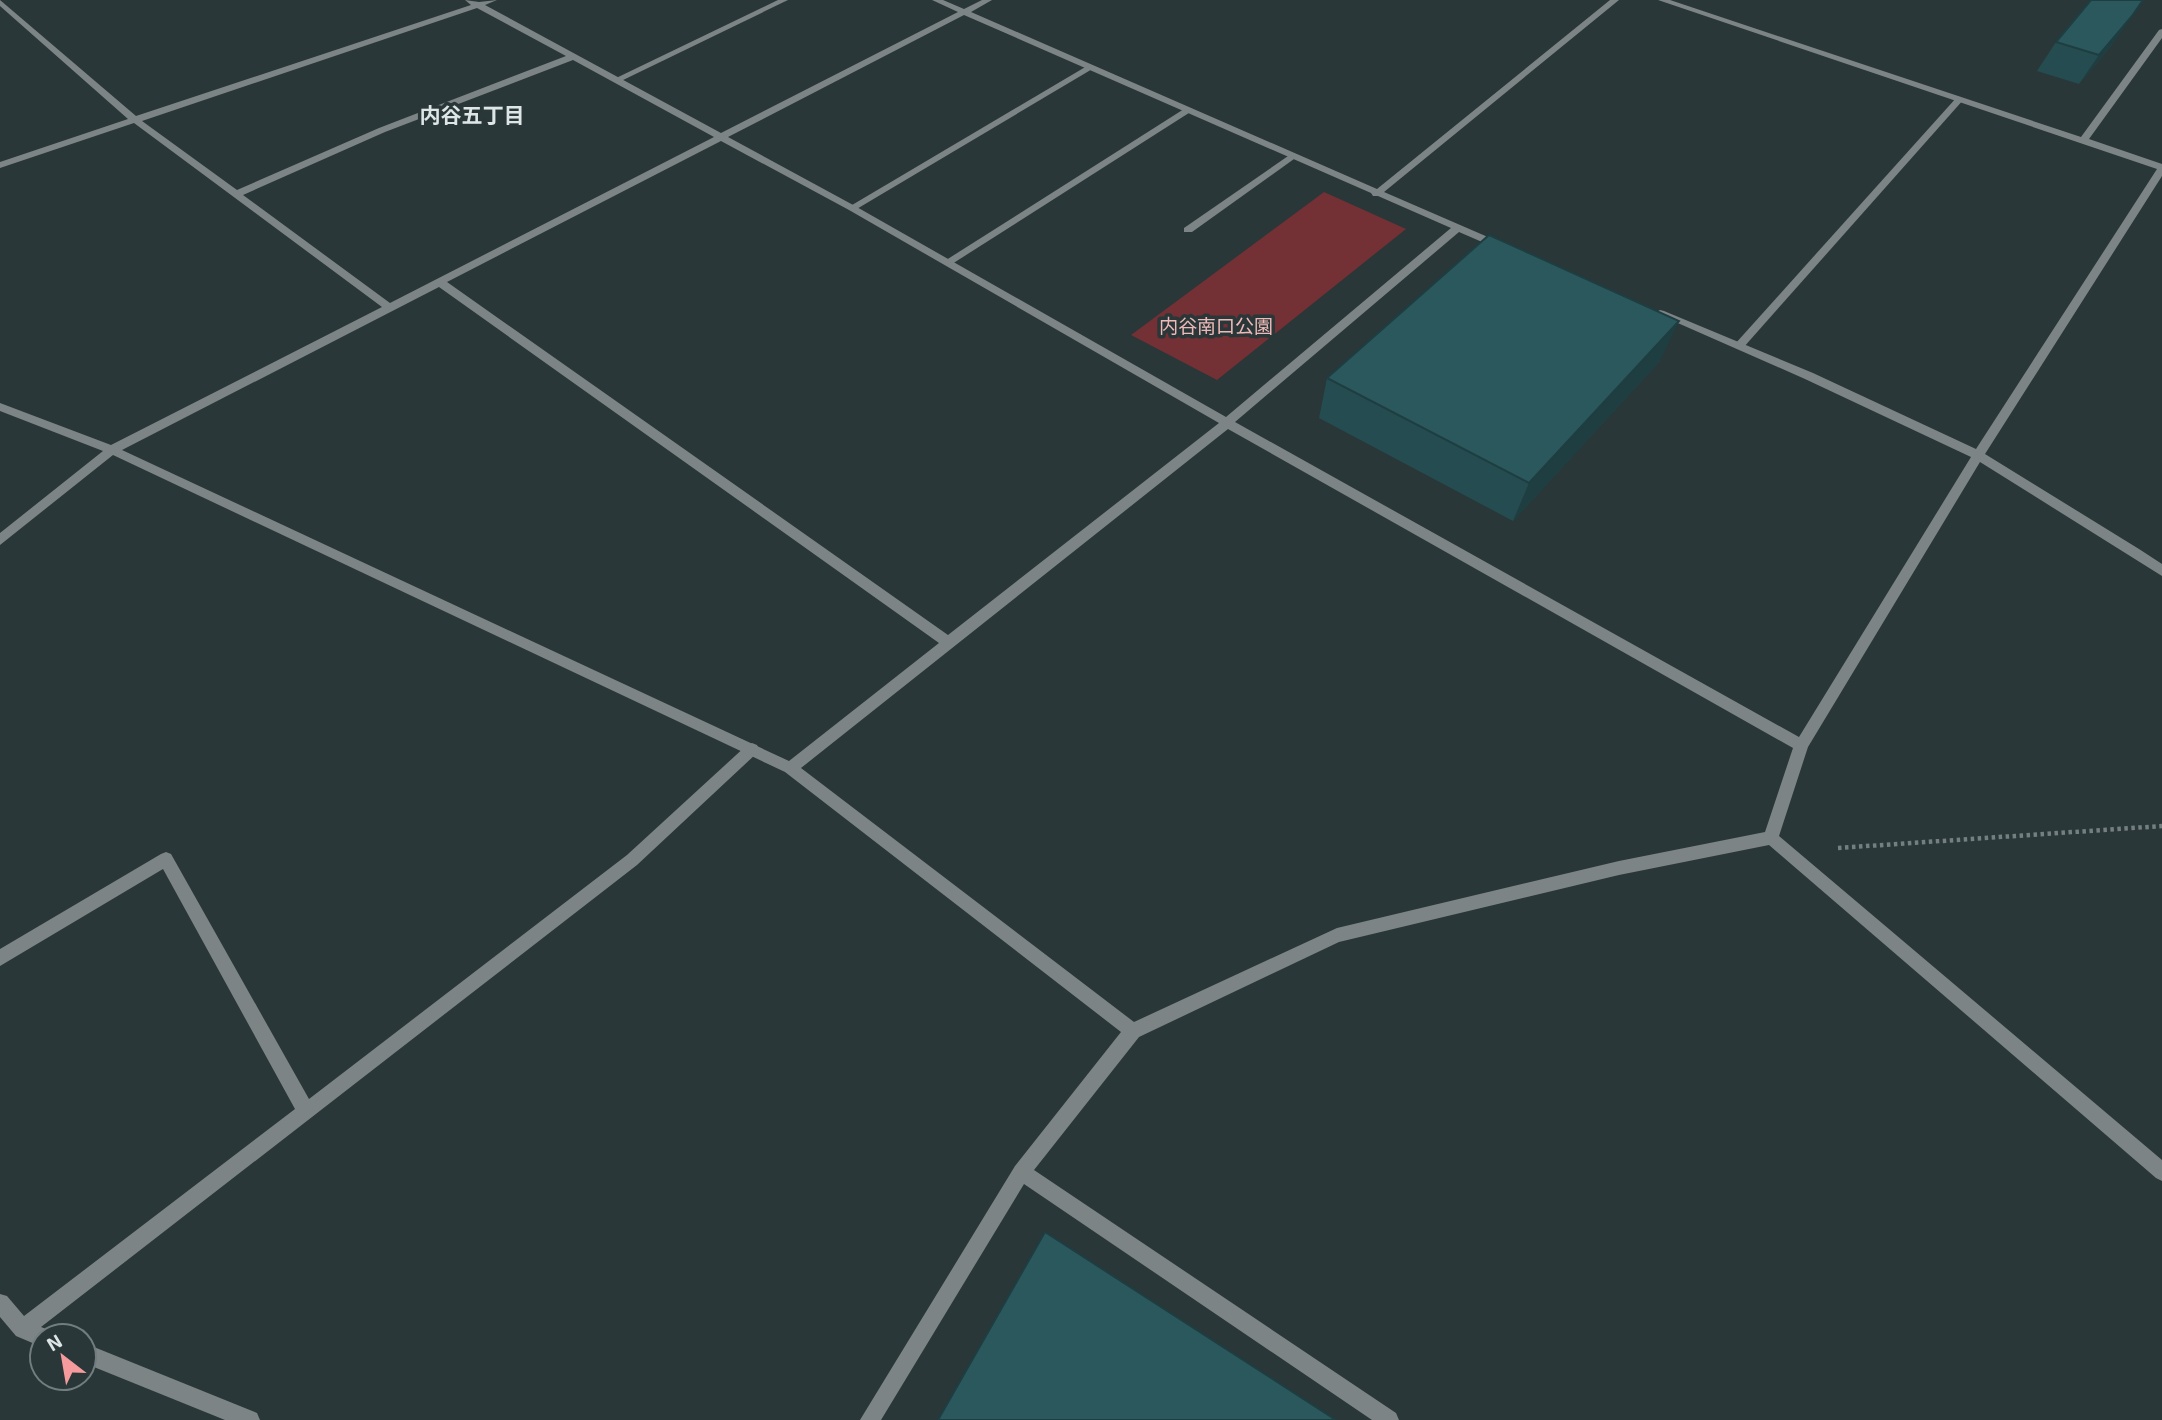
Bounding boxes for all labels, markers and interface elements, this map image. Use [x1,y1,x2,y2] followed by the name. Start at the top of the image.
[420,102,525,127] district label: 内谷五丁目
[1159,314,1273,337] park label: 内谷南口公園
[28,1322,98,1392] north arrow
[42,1329,66,1355] text: N

